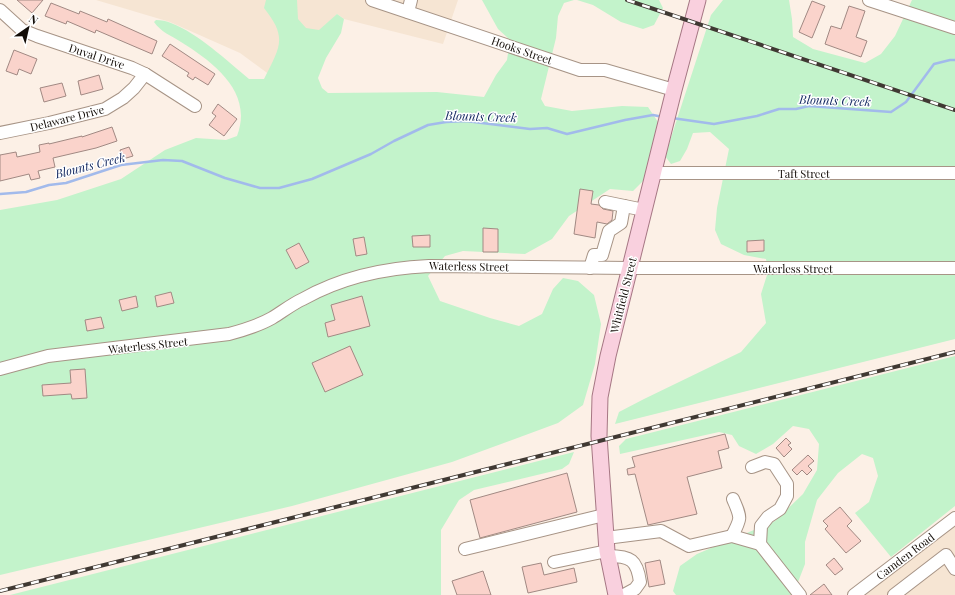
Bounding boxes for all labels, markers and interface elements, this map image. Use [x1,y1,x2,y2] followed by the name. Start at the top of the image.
[8,8,48,48] north arrow
[26,11,41,28] text: N
[490,33,554,67] street label: Hooks Street
[67,40,127,72] street label: Duval Drive
[798,91,871,109] water label: Blounts Creek
[28,101,106,134] street label: Delaware Drive
[444,107,517,125] water label: Blounts Creek
[52,149,127,182] water label: Blounts Creek
[778,166,830,181] street label: Taft Street
[606,255,640,335] street label: Whitfield Street
[428,258,509,274] street label: Waterless Street
[752,261,833,276] street label: Waterless Street
[107,333,189,357] street label: Waterless Street
[873,529,938,583] street label: Camden Road

